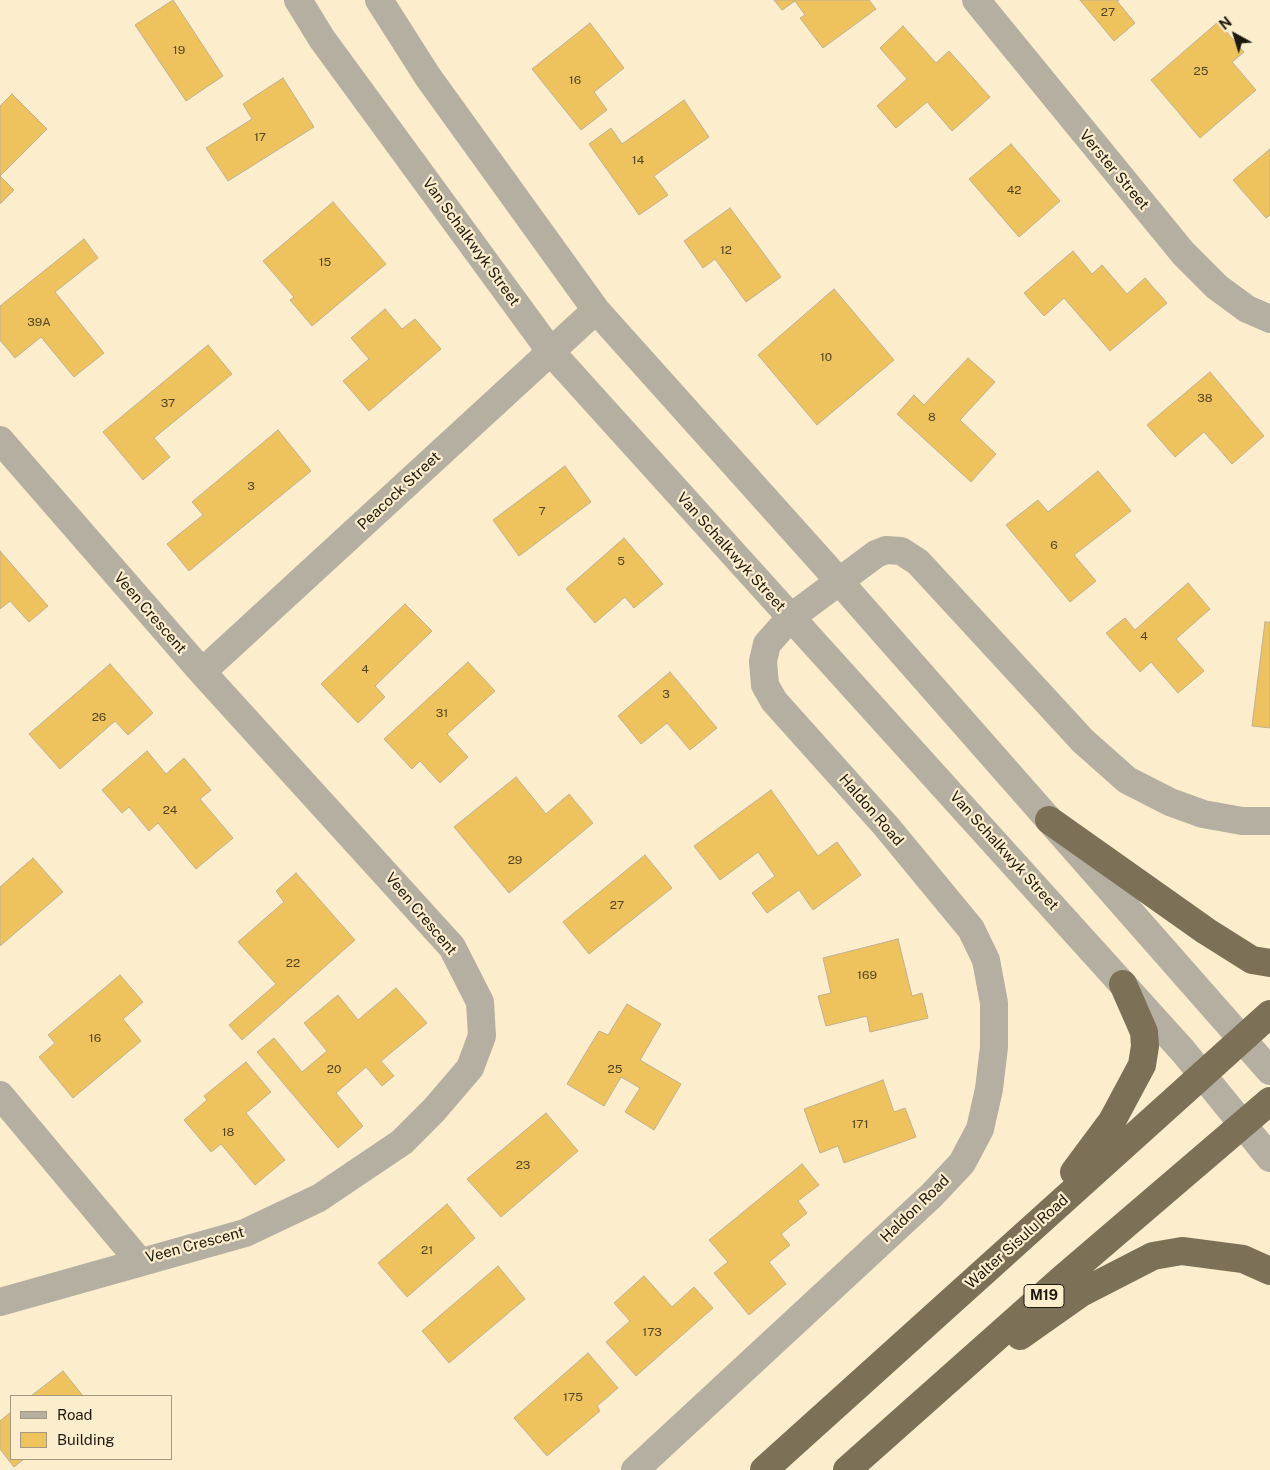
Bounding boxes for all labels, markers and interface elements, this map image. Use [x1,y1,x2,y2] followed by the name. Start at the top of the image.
[1101,5,1115,19] house number: 27
[1210,10,1260,60] north arrow
[1216,14,1235,33] text: N
[173,43,185,57] house number: 19
[1194,64,1208,78] house number: 25
[569,73,581,87] house number: 16
[1075,126,1153,214] street label: Verster Street
[254,130,266,144] house number: 17
[632,153,644,167] house number: 14
[418,174,524,310] street label: Van Schalkwyk Street
[1007,183,1021,197] house number: 42
[720,243,732,257] house number: 12
[319,255,331,269] house number: 15
[27,315,51,329] house number: 39A
[820,350,832,364] house number: 10
[1197,391,1213,405] house number: 38
[161,396,175,410] house number: 37
[928,410,936,424] house number: 8
[354,448,444,534] street label: Peacock Street
[247,479,255,493] house number: 3
[673,489,789,615] street label: Van Schalkwyk Street
[538,504,546,518] house number: 7
[1050,538,1058,552] house number: 6
[617,554,625,568] house number: 5
[110,569,190,657] street label: Veen Crescent
[1140,629,1148,643] house number: 4
[361,662,369,676] house number: 4
[662,687,670,701] house number: 3
[436,706,448,720] house number: 31
[92,710,106,724] house number: 26
[835,770,907,850] street label: Haldon Road
[946,788,1062,914] street label: Van Schalkwyk Street
[163,803,177,817] house number: 24
[508,853,522,867] house number: 29
[381,869,461,959] street label: Veen Crescent
[610,898,624,912] house number: 27
[286,956,300,970] house number: 22
[857,968,877,982] house number: 169
[89,1031,101,1045] house number: 16
[327,1062,341,1076] house number: 20
[608,1062,622,1076] house number: 25
[851,1117,869,1131] house number: 171
[222,1125,234,1139] house number: 18
[516,1158,530,1172] house number: 23
[877,1172,953,1246] street label: Haldon Road
[962,1191,1072,1293] street label: Walter Sisulu Road
[144,1223,246,1267] street label: Veen Crescent
[421,1243,433,1257] house number: 21
[1024,1284,1064,1308] road number: M19
[642,1325,662,1339] house number: 173
[563,1390,583,1404] house number: 175
[10,1395,172,1460] legend
[57,1406,93,1423] text: Road
[57,1431,115,1448] text: Building

